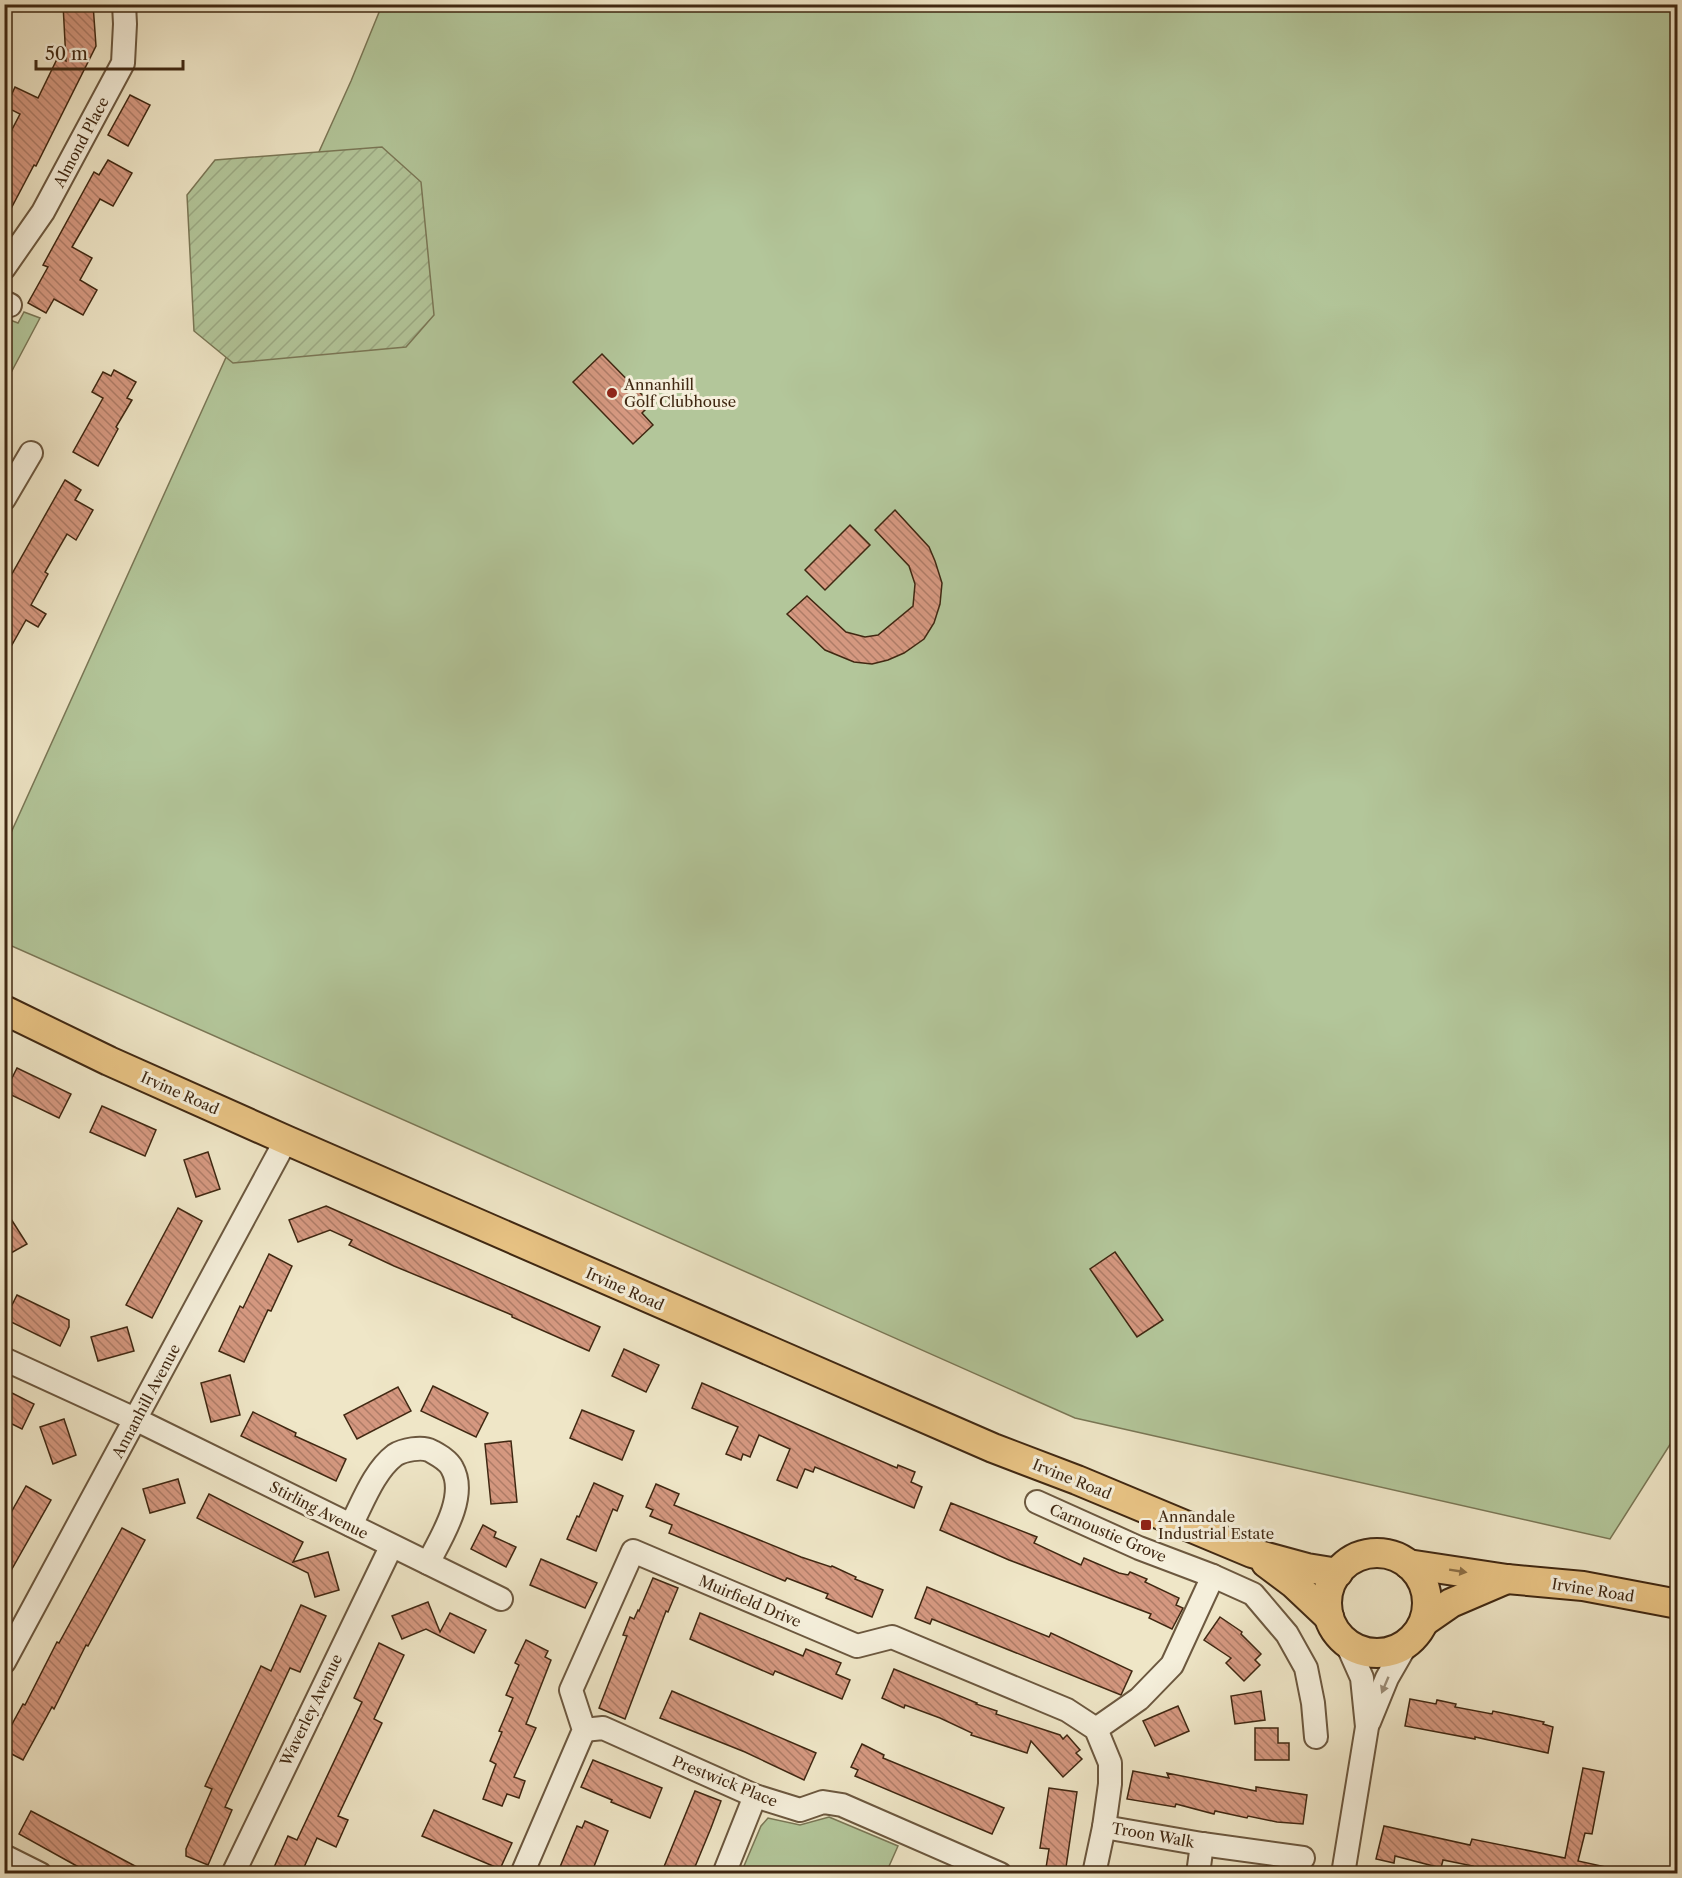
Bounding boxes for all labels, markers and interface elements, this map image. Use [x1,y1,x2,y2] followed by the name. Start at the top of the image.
[36,33,183,71] scale bar
[45,43,88,65] text: 50 m
[49,93,113,191] street label: Almond Place
[623,375,736,411] place label: Annanhill Golf Clubhouse
[605,386,619,400] marker: Annanhill Golf Clubhouse
[138,1067,222,1119] street label: Irvine Road
[583,1263,667,1315] street label: Irvine Road
[107,1341,184,1462] street label: Annanhill Avenue
[1030,1455,1114,1503] street label: Irvine Road
[266,1477,372,1543] street label: Stirling Avenue
[1047,1500,1169,1566] street label: Carnoustie Grove
[1157,1507,1274,1543] place label: Annandale Industrial Estate
[1139,1518,1153,1532] marker: Annandale Industrial Estate
[1448,1567,1467,1576] one-way arrow
[696,1571,804,1631] street label: Muirfield Drive
[1550,1574,1636,1606] street label: Irvine Road
[275,1651,346,1770] street label: Waverley Avenue
[1379,1676,1389,1694] one-way arrow
[670,1751,780,1811] street label: Prestwick Place
[1110,1818,1197,1852] street label: Troon Walk

